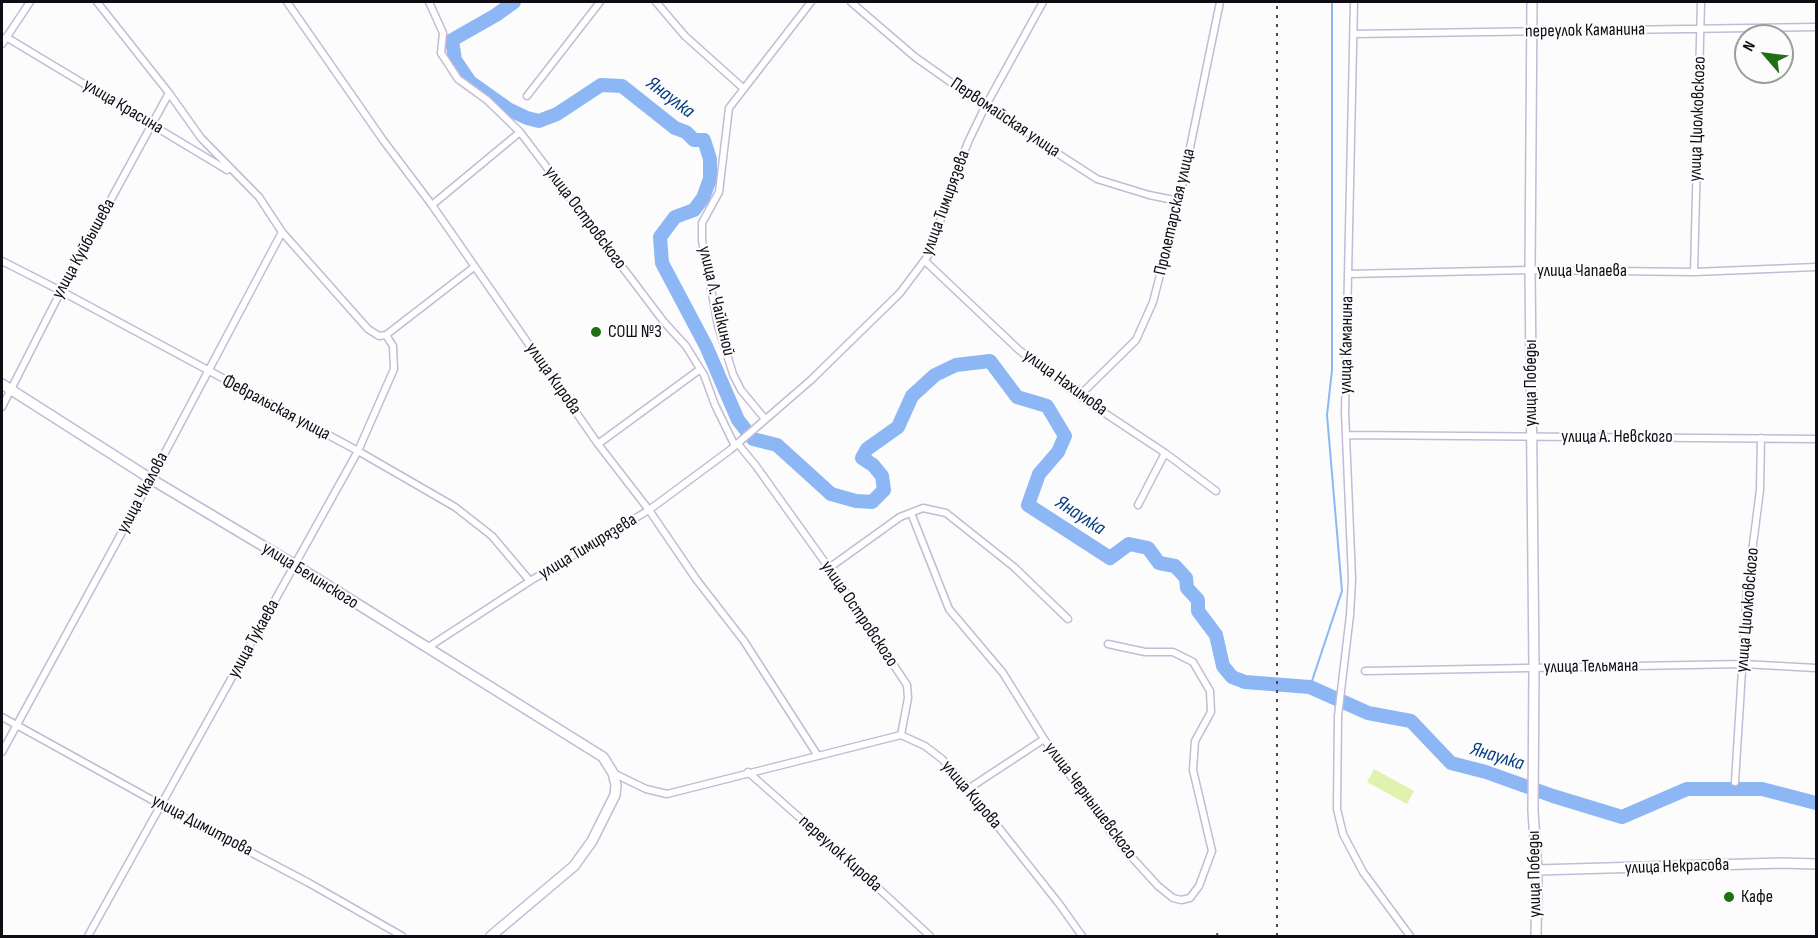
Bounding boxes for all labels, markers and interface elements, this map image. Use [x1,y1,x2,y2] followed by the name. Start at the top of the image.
[1525,19,1645,43] street label: переулок Каманина
[1734,24,1794,84] north arrow
[1739,38,1760,54] text: N
[1685,56,1711,182] street label: улица Циолковского
[641,72,699,124] water label: Янаулка
[946,73,1064,163] street label: Первомайская улица
[79,75,167,139] street label: улица Красина
[917,147,975,259] street label: улица Тимирязева
[1150,147,1200,277] street label: Пролетарская улица
[539,162,631,274] street label: улица Островского
[48,195,120,303] street label: улица Куйбышева
[693,244,739,358] street label: улица Л. Чайкиной
[1537,260,1627,282] street label: улица Чапаева
[1335,296,1359,394] street label: улица Каманина
[608,321,662,343] place label: СОШ №3
[589,325,603,339] marker: СОШ №3
[520,339,586,419] street label: улица Кирова
[1520,339,1542,427] street label: улица Победы
[1019,345,1111,421] street label: улица Нахимова
[218,370,334,446] street label: Февральская улица
[1561,426,1673,448] street label: улица А. Невского
[113,449,173,537] street label: улица Чкалова
[1051,491,1109,541] water label: Янаулка
[535,509,641,585] street label: улица Тимирязева
[258,538,362,614] street label: улица Белинского
[1732,547,1764,673] street label: улица Циолковского
[816,557,902,671] street label: улица Островского
[224,596,284,682] street label: улица Тукаева
[1543,655,1639,679] street label: улица Тельмана
[1039,738,1141,864] street label: улица Чернышевского
[1467,738,1527,776] water label: Янаулка
[936,756,1006,834] street label: улица Кирова
[148,790,256,862] street label: улица Димитрова
[794,811,886,897] street label: переулок Кирова
[1523,830,1547,918] street label: улица Победы
[1624,854,1730,880] street label: улица Некрасова
[1741,886,1773,908] place label: Кафе
[1722,890,1736,904] marker: Кафе

